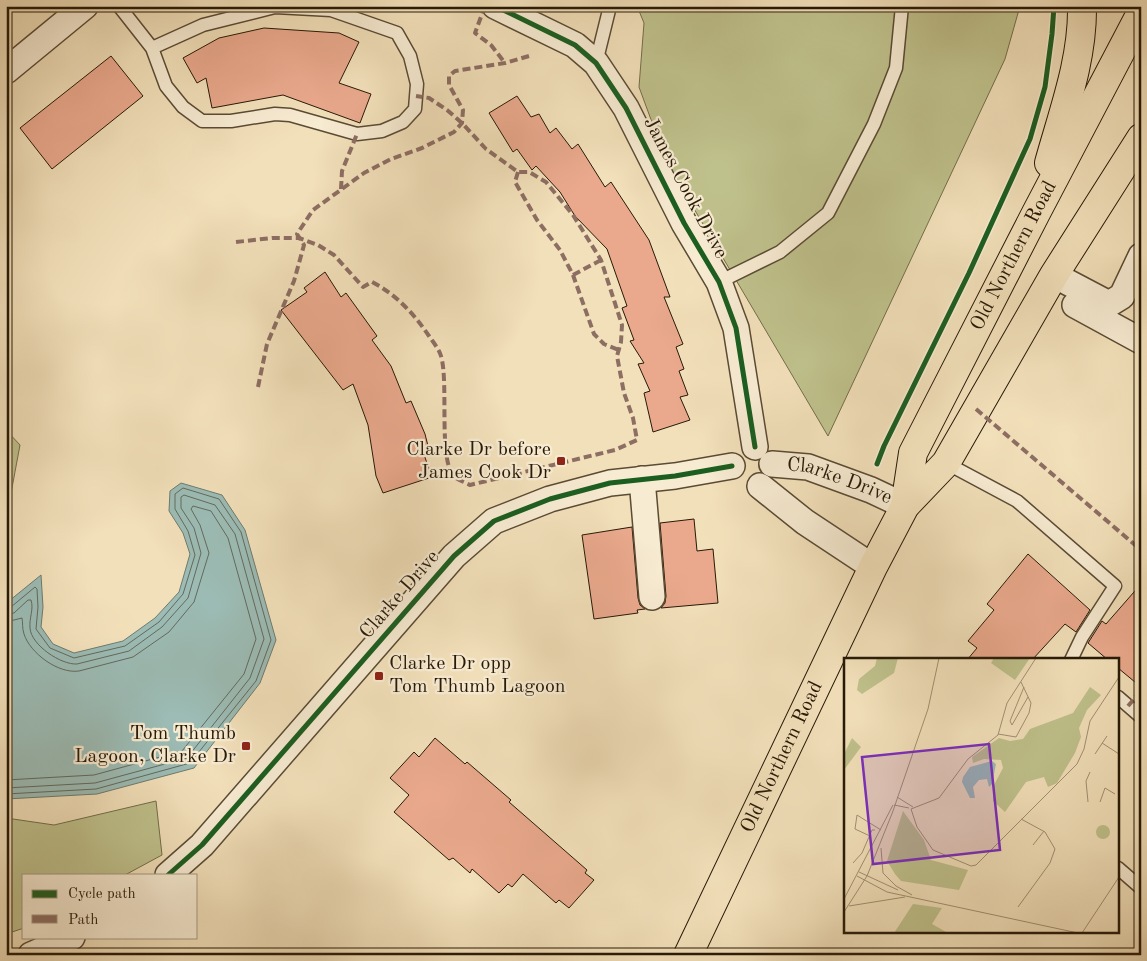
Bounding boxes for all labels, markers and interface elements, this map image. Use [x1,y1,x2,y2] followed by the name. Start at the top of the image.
[639,114,731,262] street label: James Cook Drive
[967,178,1061,334] street label: Old Northern Road
[406,440,551,483] place label: Clarke Dr before James Cook Dr
[555,455,567,467] marker: Clarke Dr before James Cook Dr
[786,455,895,508] street label: Clarke Drive
[356,547,444,643] street label: Clarke Drive
[389,654,566,697] place label: Clarke Dr opp Tom Thumb Lagoon
[844,658,1120,934] inset map
[373,670,385,682] marker: Clarke Dr opp Tom Thumb Lagoon
[738,678,827,836] street label: Old Northern Road
[74,724,236,767] place label: Tom Thumb Lagoon, Clarke Dr
[240,740,252,752] marker: Tom Thumb Lagoon, Clarke Dr
[22,874,198,938] legend
[68,887,136,902] text: Cycle path
[68,913,98,928] text: Path

